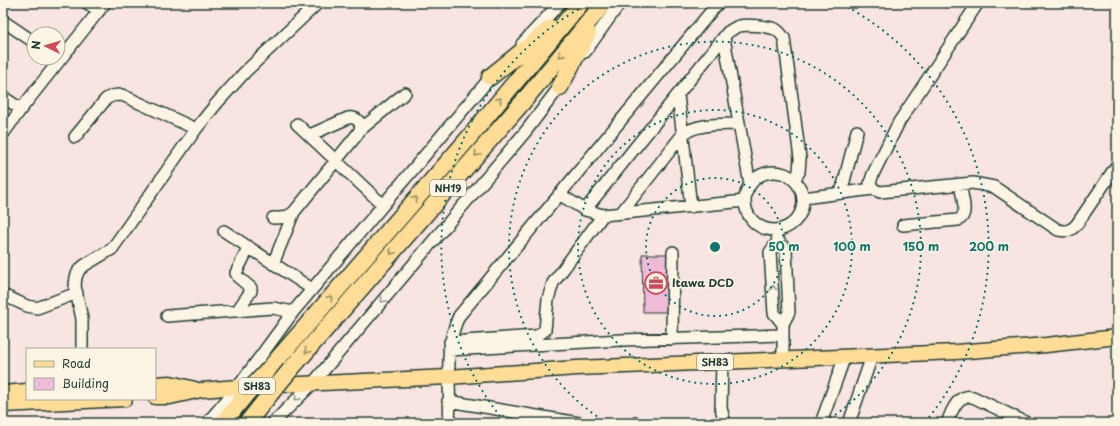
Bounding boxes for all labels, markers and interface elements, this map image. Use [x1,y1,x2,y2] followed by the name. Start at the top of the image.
[26,26,66,66] north arrow
[27,40,44,50] text: N
[559,50,566,57] one-way arrow
[495,98,502,105] one-way arrow
[475,149,482,157] one-way arrow
[430,180,466,196] road number: NH19
[410,197,417,204] one-way arrow
[768,237,800,255] text: 50 m
[833,237,871,255] text: 100 m
[903,237,939,255] text: 150 m
[969,237,1009,255] text: 200 m
[708,240,722,254] centre of rings
[390,248,397,255] one-way arrow
[643,270,669,296] office icon: Itawa DCD
[672,274,734,291] place label: Itawa DCD
[768,285,777,291] one-way arrow
[325,295,332,302] one-way arrow
[380,296,387,303] one-way arrow
[305,346,312,354] one-way arrow
[26,348,156,400] legend
[62,354,91,372] text: Road
[697,354,733,370] road number: SH83
[62,374,109,392] text: Building
[239,378,275,394] road number: SH83
[294,393,302,401] one-way arrow

